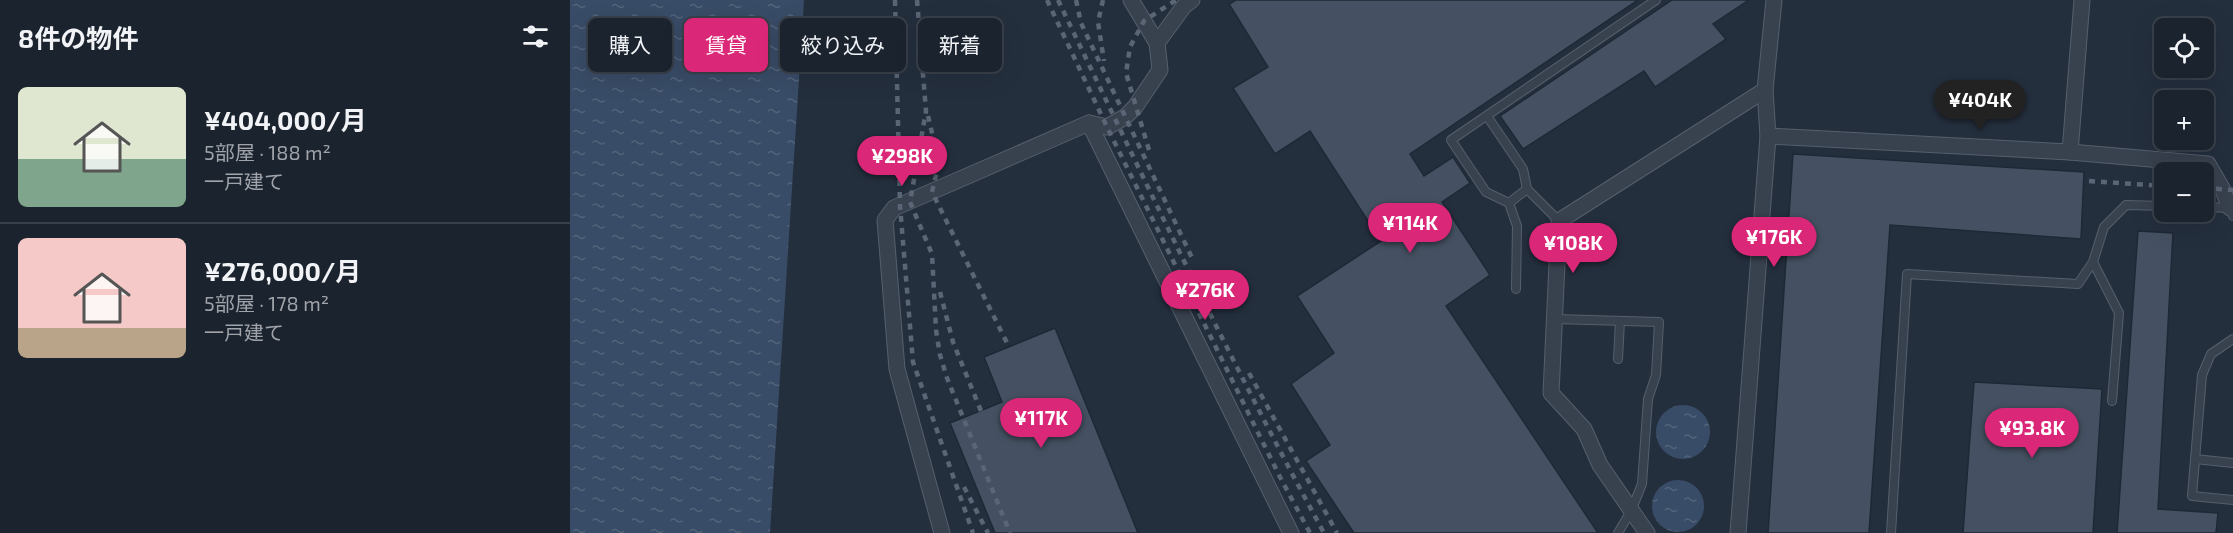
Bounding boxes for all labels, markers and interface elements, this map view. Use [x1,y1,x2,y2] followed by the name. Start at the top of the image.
[588,18,672,72] chip: 購入
[684,18,768,72] chip: 賃貸
[780,18,906,72] chip: 絞り込み
[918,18,1002,72] chip: 新着
[2154,18,2214,222] map controls
[2154,18,2214,78] button: locate
[519,20,552,53] icon: filters
[18,22,138,53] text: 8件の物件
[1938,80,2022,131] pin: ¥404K
[1948,87,2012,111] text: ¥404K
[2154,90,2214,150] button: +
[204,104,367,135] text: ¥404,000/月
[66,111,138,183] icon: home
[860,136,944,187] pin: ¥298K
[204,140,331,164] text: 5部屋 · 188 m²
[871,143,933,167] text: ¥298K
[2154,162,2214,222] button: −
[204,169,284,193] text: 一戸建て
[1368,203,1452,254] pin: ¥114K
[1382,210,1438,234] text: ¥114K
[1732,217,1816,268] pin: ¥176K
[1531,223,1615,274] pin: ¥108K
[1746,224,1802,248] text: ¥176K
[1543,230,1603,254] text: ¥108K
[204,255,361,286] text: ¥276,000/月
[66,262,138,334] icon: home
[1163,270,1247,321] pin: ¥276K
[1175,277,1235,301] text: ¥276K
[204,291,329,315] text: 5部屋 · 178 m²
[204,320,284,344] text: 一戸建て
[999,398,1083,449] pin: ¥117K
[1014,405,1068,429] text: ¥117K
[1983,408,2081,459] pin: ¥93.8K
[1999,415,2065,439] text: ¥93.8K

